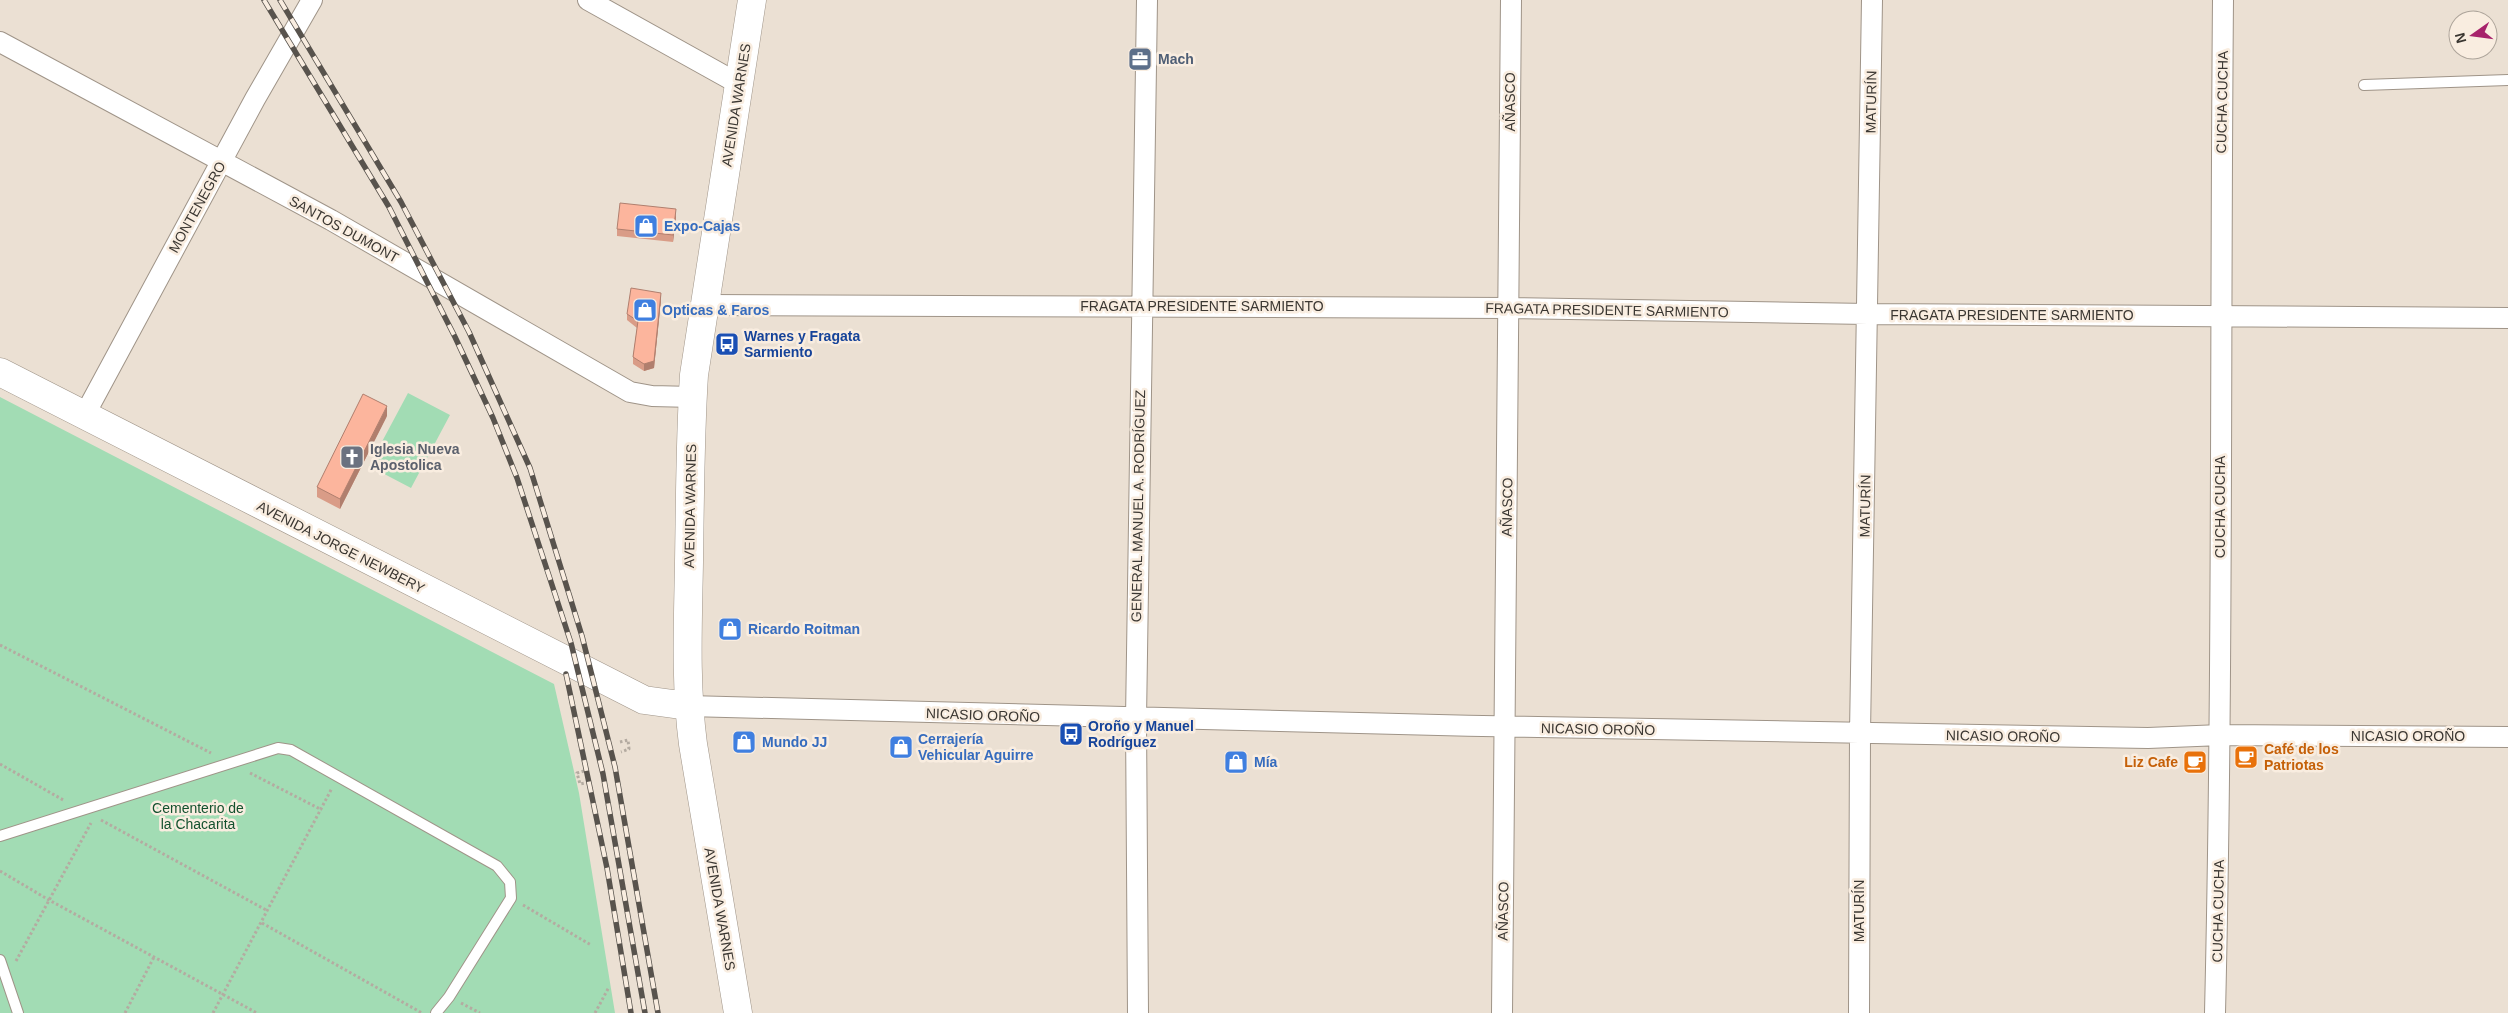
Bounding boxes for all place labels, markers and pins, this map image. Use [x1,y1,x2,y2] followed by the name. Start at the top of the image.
[1127,46,1153,72] office icon: Mach
[1158,51,1194,67] place label: Mach
[633,213,659,239] shop icon: Expo-Cajas
[664,218,740,234] place label: Expo-Cajas
[632,297,658,323] shop icon: Opticas & Faros
[662,302,770,318] place label: Opticas & Faros
[744,328,860,360] place label: Warnes y Fragata Sarmiento
[714,331,740,357] bus stop icon: Warnes y Fragata Sarmiento
[370,441,460,473] place label: Iglesia Nueva Apostolica
[339,444,365,470] church icon: Iglesia Nueva Apostolica
[717,616,743,642] shop icon: Ricardo Roitman
[748,621,860,637] place label: Ricardo Roitman
[1088,718,1194,750] place label: Oroño y Manuel Rodríguez
[1058,721,1084,747] bus stop icon: Oroño y Manuel Rodríguez
[731,729,757,755] shop icon: Mundo JJ
[918,731,1034,763] place label: Cerrajería Vehicular Aguirre
[762,734,827,750] place label: Mundo JJ
[888,734,914,760] shop icon: Cerrajería Vehicular Aguirre
[2264,741,2339,773] place label: Café de los Patriotas
[2233,744,2259,770] cafe icon: Café de los Patriotas
[1223,749,1249,775] shop icon: Mía
[2182,749,2208,775] cafe icon: Liz Cafe
[1254,754,1278,770] place label: Mía
[2124,754,2178,770] place label: Liz Cafe

